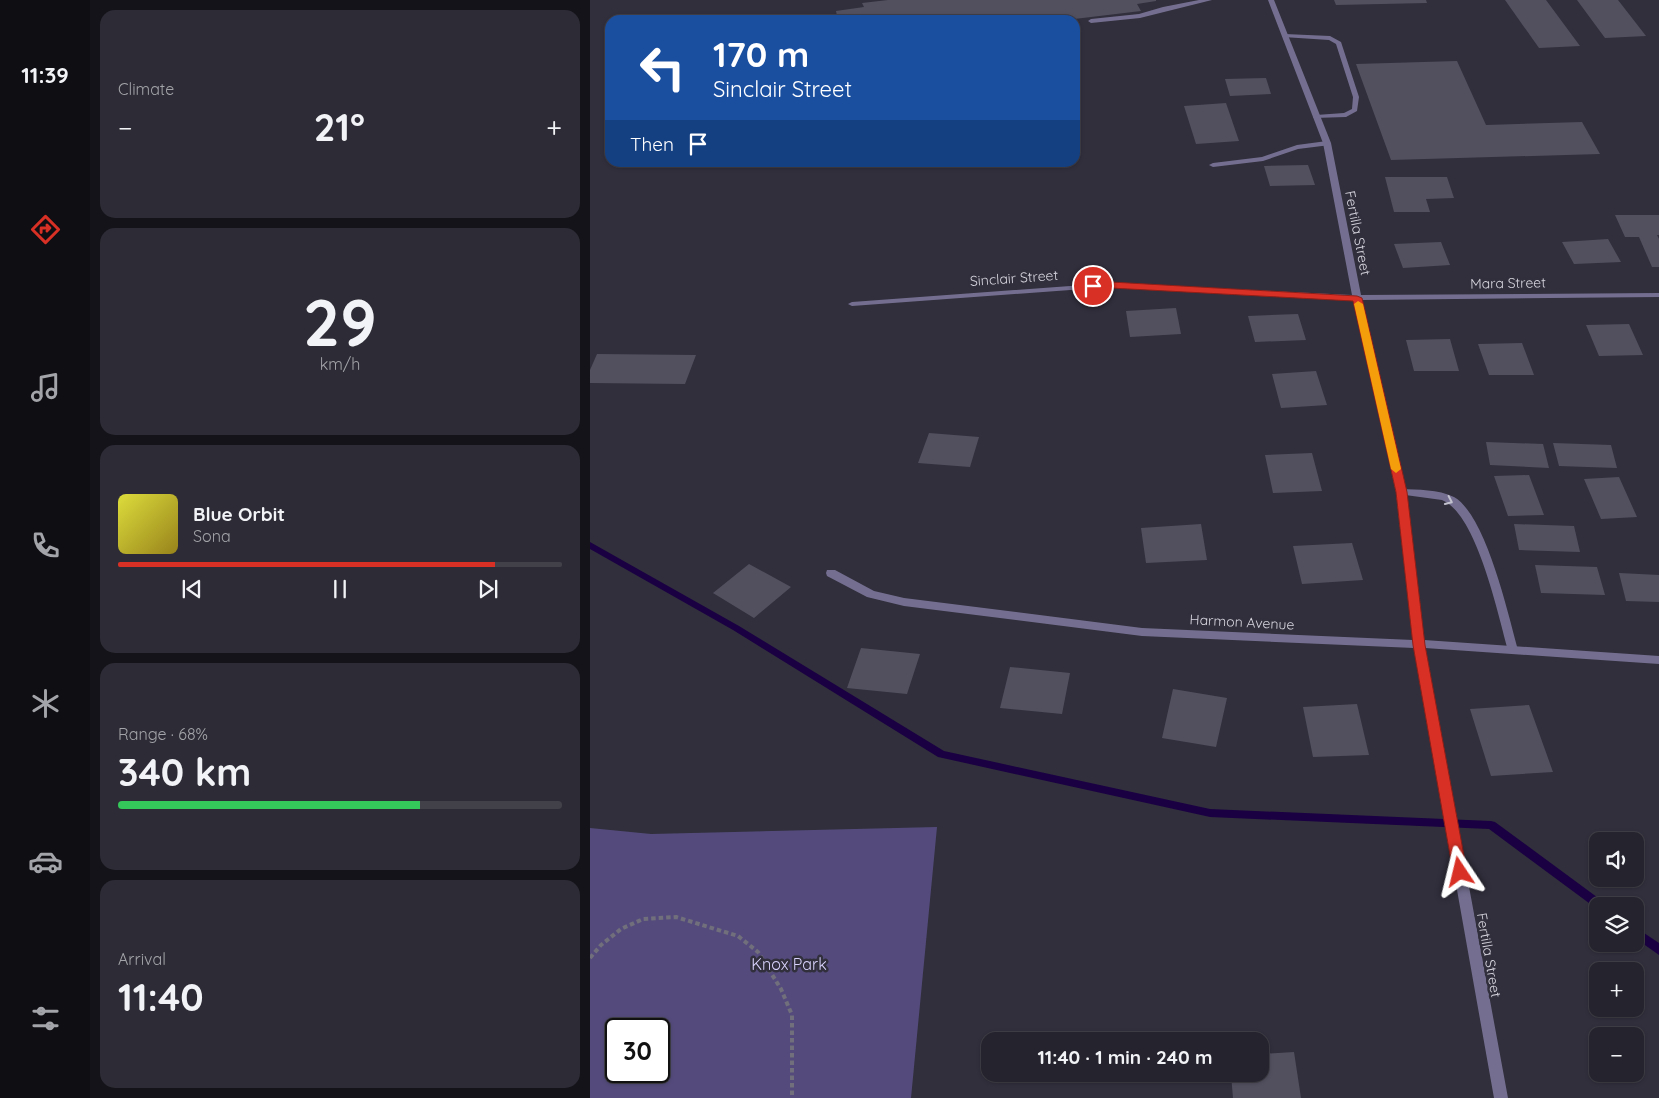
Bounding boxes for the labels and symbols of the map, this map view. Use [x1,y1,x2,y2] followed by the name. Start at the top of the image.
[1341,189,1375,277] street label: Fertilla Street
[1072,265,1114,307] pin
[969,266,1059,290] street label: Sinclair Street
[1470,273,1546,293] street label: Mara Street
[1443,495,1452,505] one-way arrow
[1189,610,1295,634] street label: Harmon Avenue
[1433,845,1485,897] position arrow
[1473,911,1505,999] street label: Fertilla Street
[751,954,827,974] park label: Knox Park
[605,1018,670,1083] speed limit sign: 30

